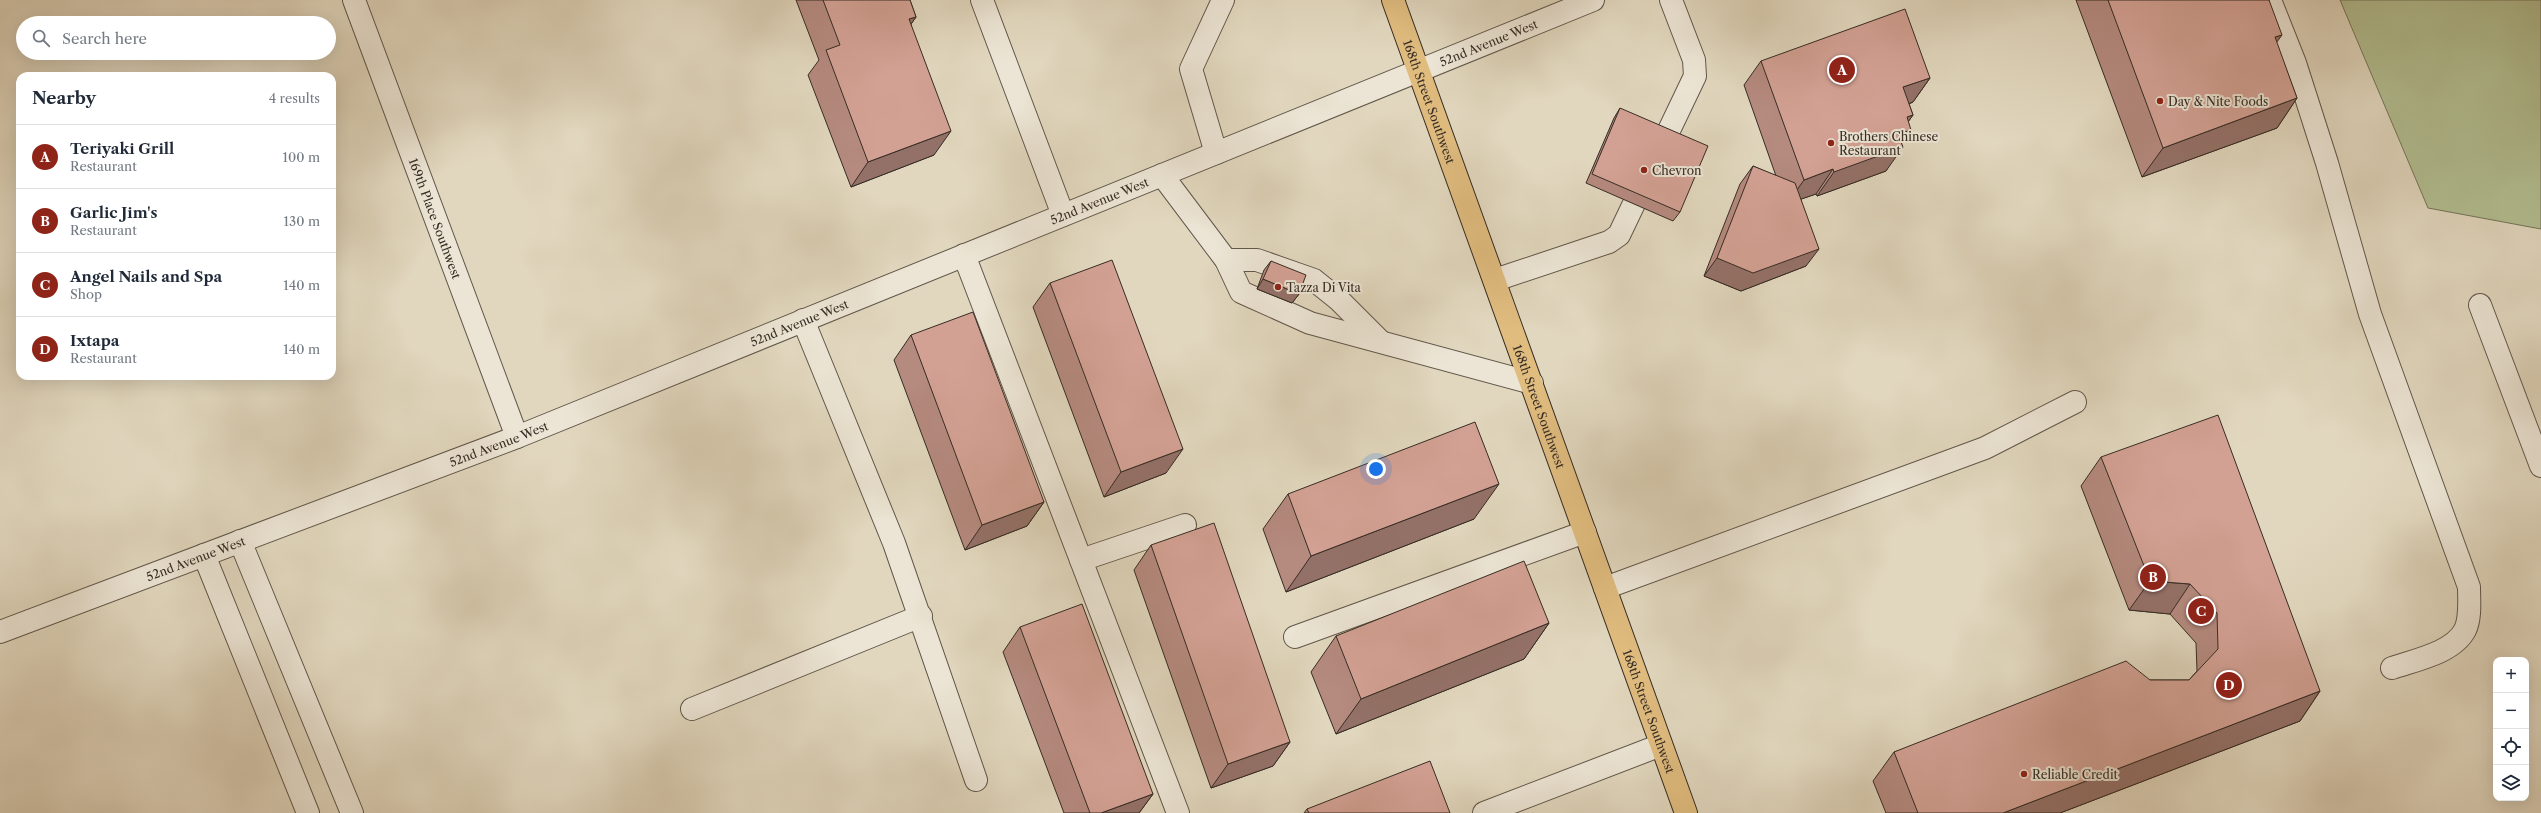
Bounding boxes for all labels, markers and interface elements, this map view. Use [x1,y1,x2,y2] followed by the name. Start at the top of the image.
[16,16,336,60] search box
[1437,16,1540,69] street label: 52nd Avenue West
[30,27,52,49] icon: search
[62,29,147,48] text: Search here
[1400,38,1459,166] street label: 168th Street Southwest
[1829,55,1855,85] pin: A
[32,88,96,108] text: Nearby
[269,90,320,106] text: 4 results
[2168,94,2268,109] place label: Day & Nite Foods
[2155,96,2165,106] marker: Day & Nite Foods
[1839,129,1938,158] place label: Brothers Chinese Restaurant
[1826,138,1836,148] marker: Brothers Chinese Restaurant
[70,139,174,158] text: Teriyaki Grill
[40,149,50,165] text: A
[282,149,320,165] text: 100 m
[406,156,465,281] street label: 169th Place Southwest
[70,158,137,174] text: Restaurant
[1652,163,1702,178] place label: Chevron
[1639,165,1649,175] marker: Chevron
[1048,174,1151,227] street label: 52nd Avenue West
[70,203,157,222] text: Garlic Jim's
[40,213,50,229] text: B
[284,213,320,229] text: 130 m
[70,222,137,238] text: Restaurant
[70,267,222,286] text: Angel Nails and Spa
[40,277,50,293] text: C
[283,277,320,293] text: 140 m
[1286,280,1362,295] place label: Tazza Di Vita
[1273,282,1283,292] marker: Tazza Di Vita
[70,286,102,302] text: Shop
[748,296,851,349] street label: 52nd Avenue West
[70,331,120,350] text: Ixtapa
[39,341,51,357] text: D
[283,341,320,357] text: 140 m
[1510,342,1569,471] street label: 168th Street Southwest
[70,350,137,366] text: Restaurant
[447,417,551,469] street label: 52nd Avenue West
[1366,459,1386,479] your location
[144,532,248,584] street label: 52nd Avenue West
[2140,562,2166,592] pin: B
[2188,596,2214,626] pin: C
[1620,647,1679,776] street label: 168th Street Southwest
[2493,657,2529,801] map controls
[2493,657,2529,693] button: +
[2216,670,2242,700] pin: D
[2493,693,2529,729] button: −
[2493,729,2529,765] button: locate
[2493,765,2529,801] button: layers
[2032,767,2119,782] place label: Reliable Credit
[2019,769,2029,779] marker: Reliable Credit

